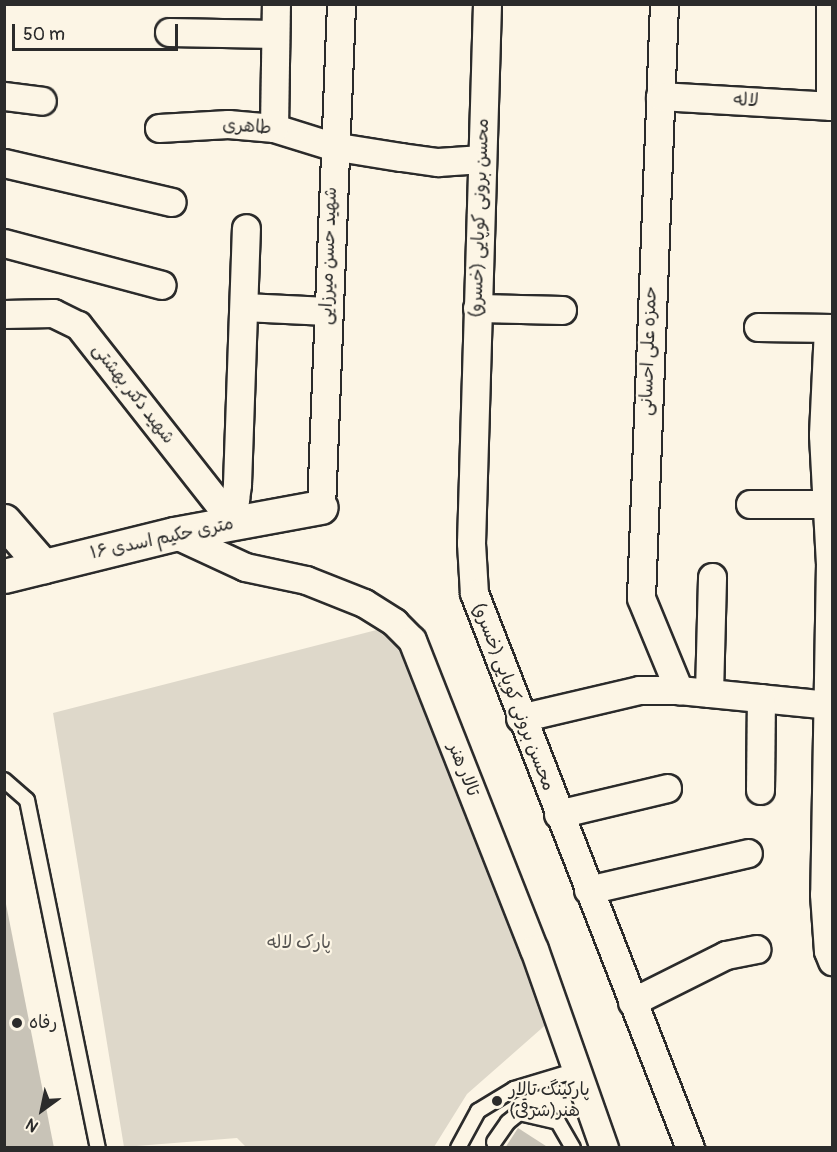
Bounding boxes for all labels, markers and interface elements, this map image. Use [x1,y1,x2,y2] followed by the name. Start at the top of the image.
[15,12,182,50] scale bar
[23,23,65,46] text: 50 m
[733,90,759,112] street label: لاله
[222,115,272,139] street label: طاهری
[466,118,494,318] street label: محسن برونی کوپایی (خسرو)
[316,187,342,325] street label: شهید حسن میرزایی
[636,286,662,416] street label: حمزه علی احسانی
[87,340,179,448] street label: شهید دکتر بهشتی
[88,513,236,565] street label: ۱۶ متری حکیم اسدی
[467,600,559,794] street label: محسن برونی کوپایی (خسرو)
[443,740,483,800] street label: تالار هنر
[267,932,331,954] park label: پارک لاله
[29,1012,57,1034] place label: رفاه
[10,1016,24,1030] marker: رفاه
[12,1080,72,1140] north arrow
[509,1080,590,1122] place label: پارکینگ تالار هنر(شرقی)
[490,1094,504,1108] marker: پارکینگ تالار هنر(شرقی)
[22,1114,42,1136] text: N

